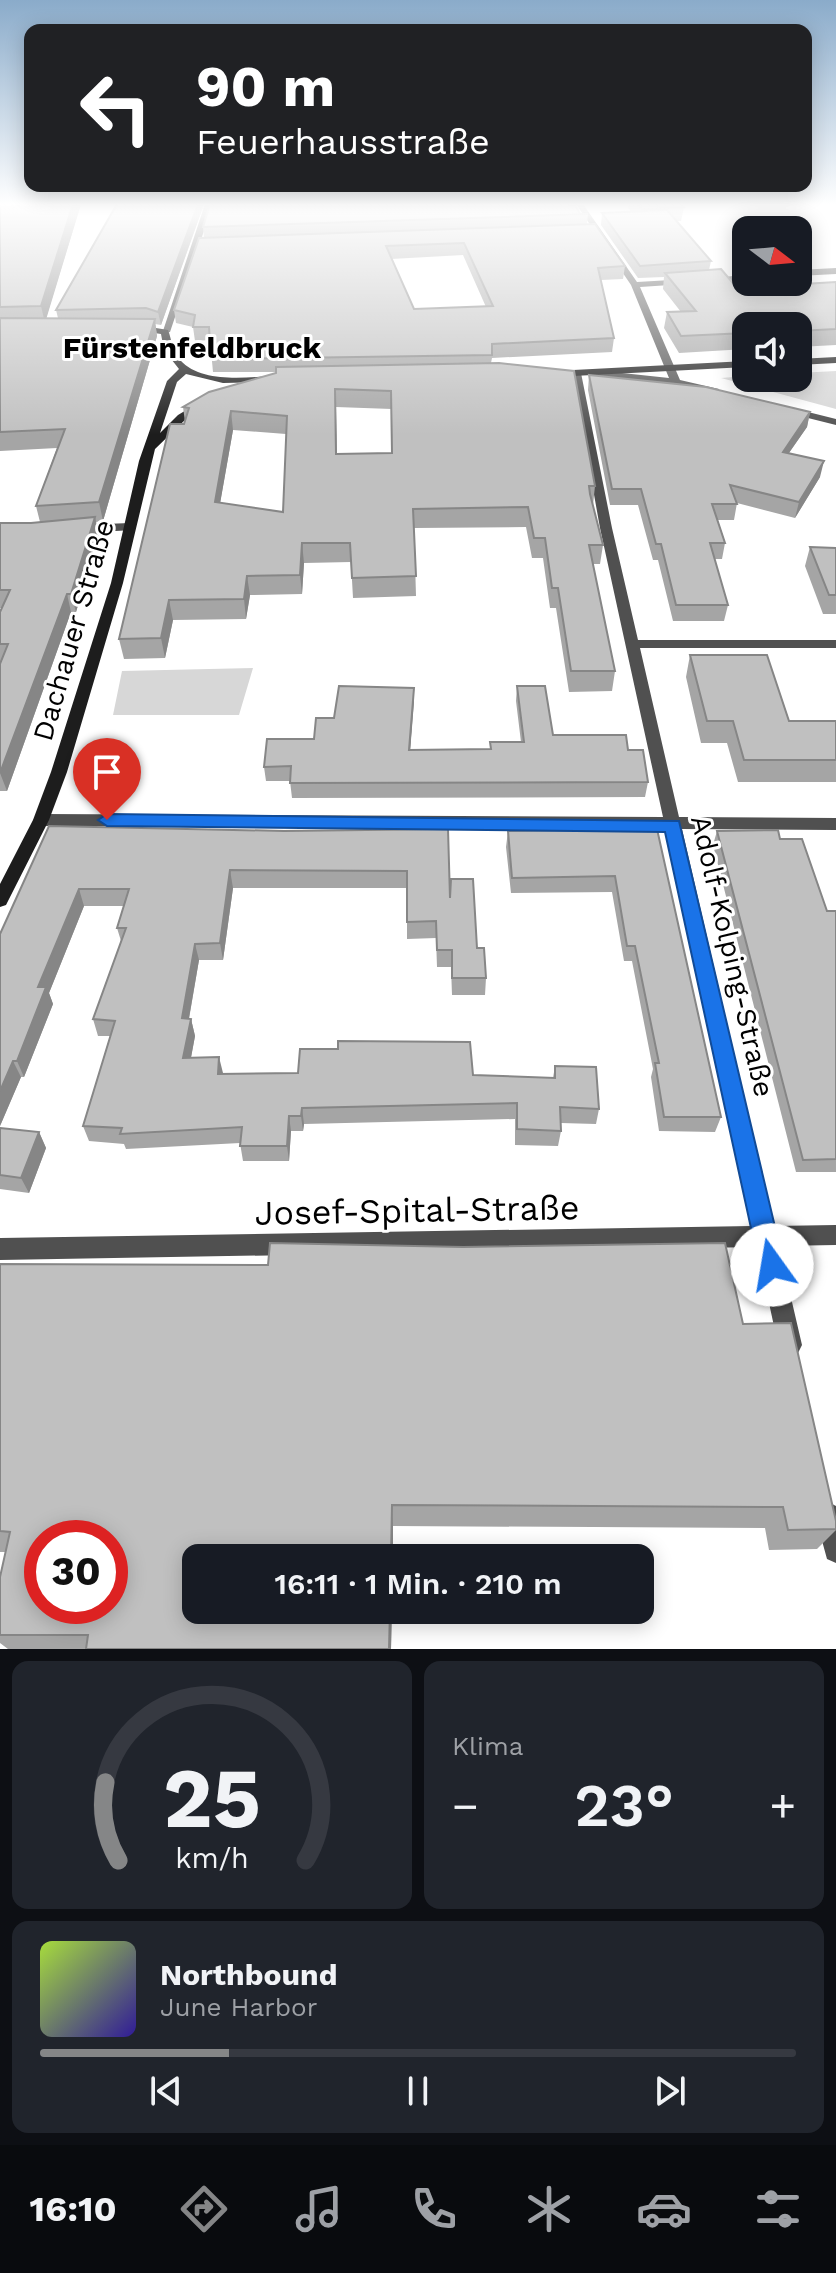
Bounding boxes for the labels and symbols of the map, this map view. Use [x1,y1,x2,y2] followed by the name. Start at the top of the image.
[732,216,812,296] north arrow
[63,330,321,365] district label: Fürstenfeldbruck
[26,516,121,745] street label: Dachauer Straße
[73,738,141,820] pin
[684,812,781,1100] street label: Adolf-Kolping-Straße
[254,1187,580,1233] street label: Josef-Spital-Straße
[730,1223,814,1307] position arrow
[24,1520,128,1624] speed limit sign: 30

